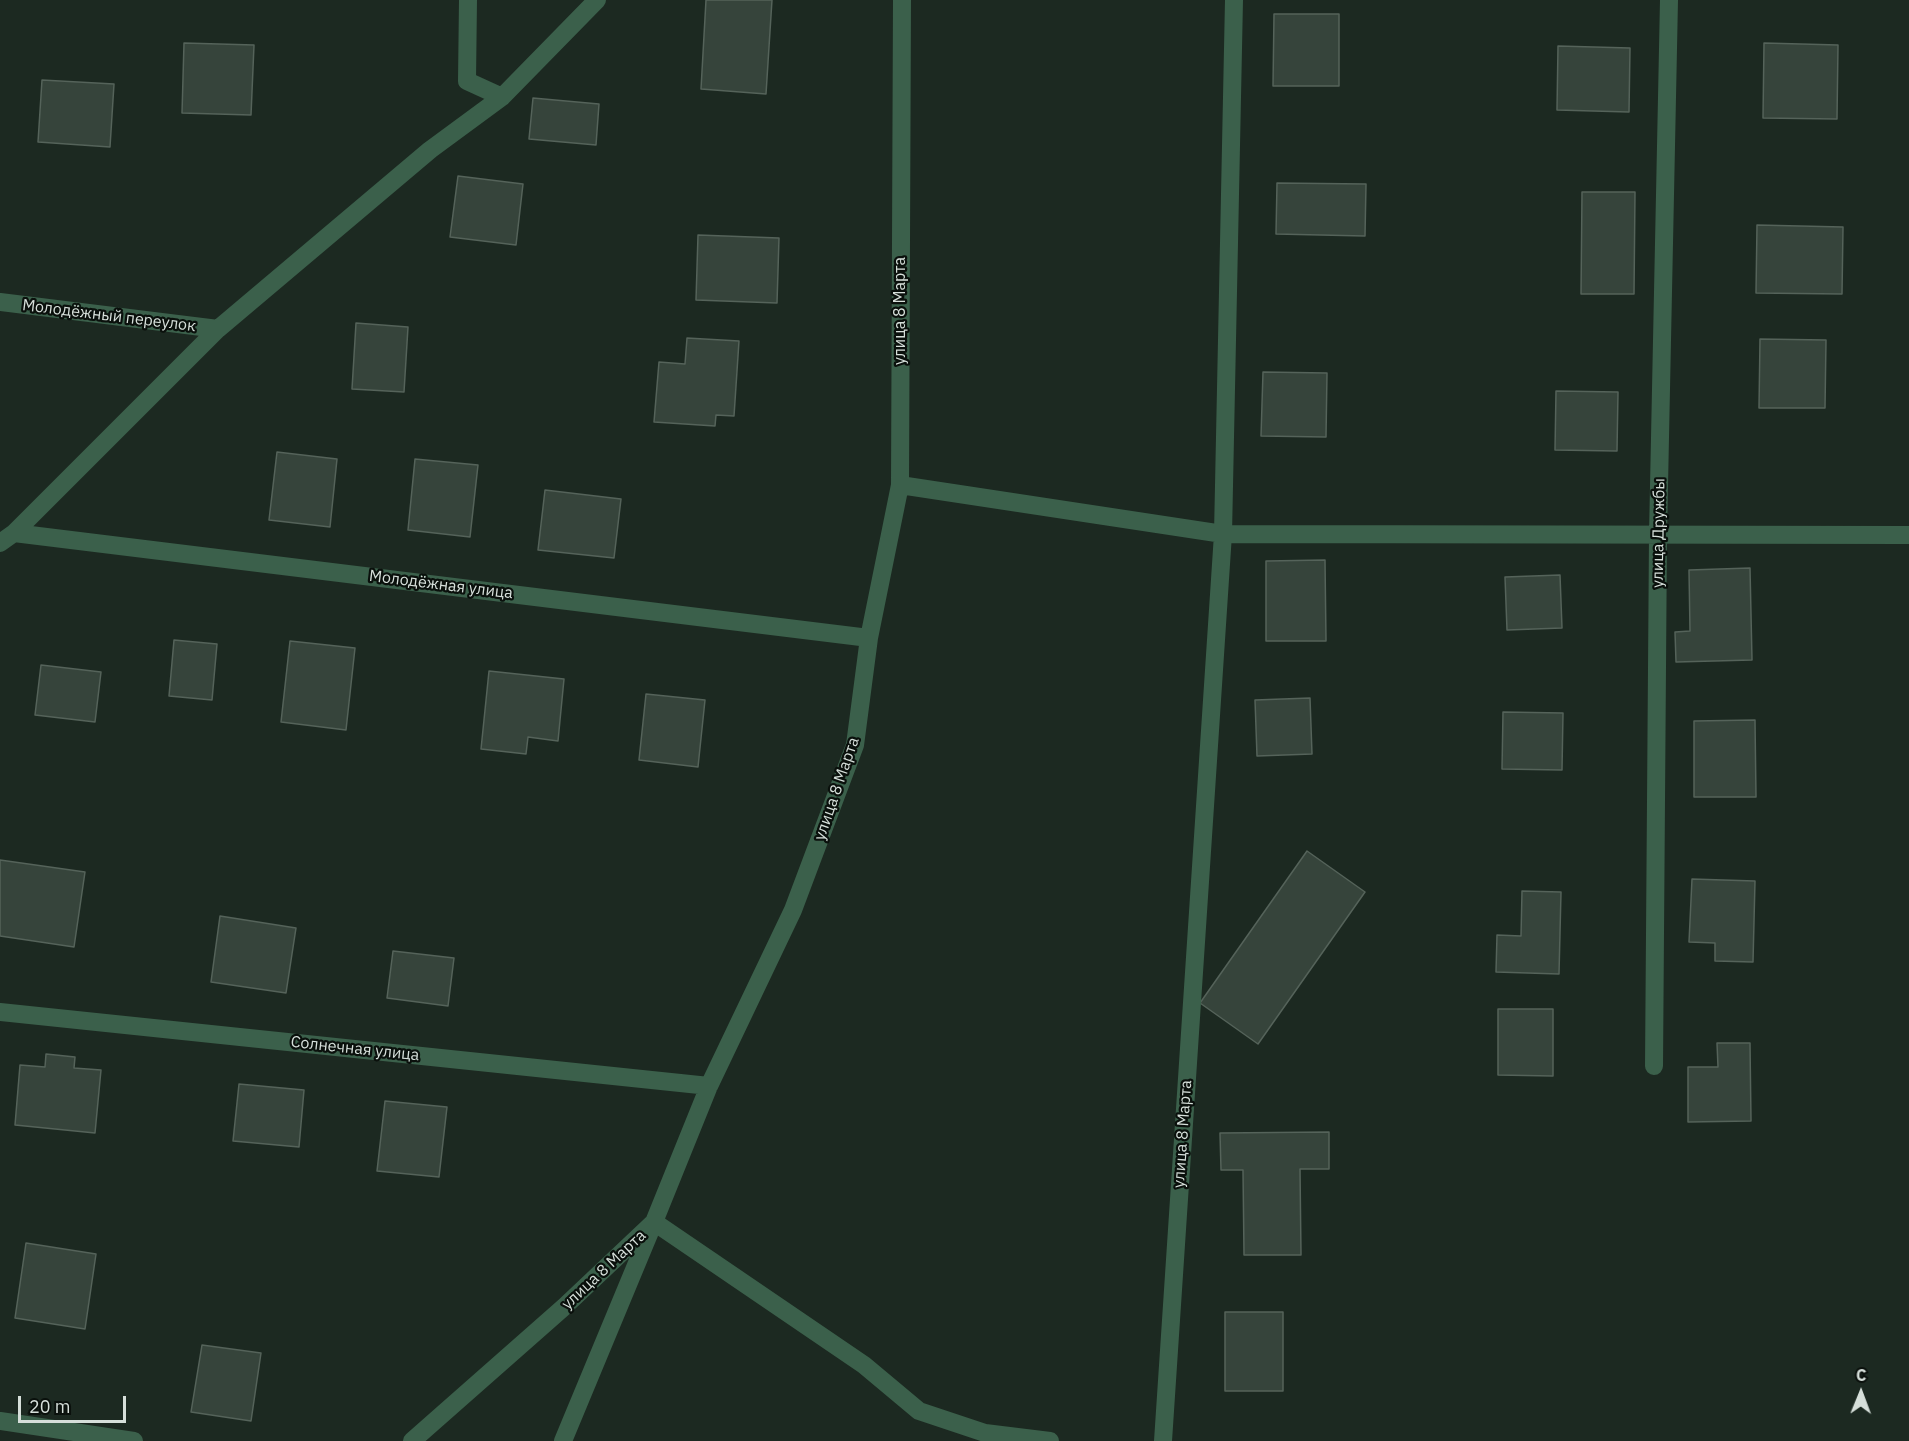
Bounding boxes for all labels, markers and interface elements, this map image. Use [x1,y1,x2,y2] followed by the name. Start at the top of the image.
[890,257,910,365] street label: улица 8 Марта
[21,296,197,336] street label: Молодёжный переулок
[1648,478,1670,588] street label: улица Дружбы
[368,567,514,603] street label: Молодёжная улица
[810,735,864,843] street label: улица 8 Марта
[290,1033,420,1065] street label: Солнечная улица
[1170,1079,1196,1189] street label: улица 8 Марта
[558,1226,650,1314] street label: улица 8 Марта
[1831,1363,1891,1423] north arrow
[1856,1365,1867,1385] text: С
[21,1384,129,1422] scale bar
[29,1395,71,1418] text: 20 m

